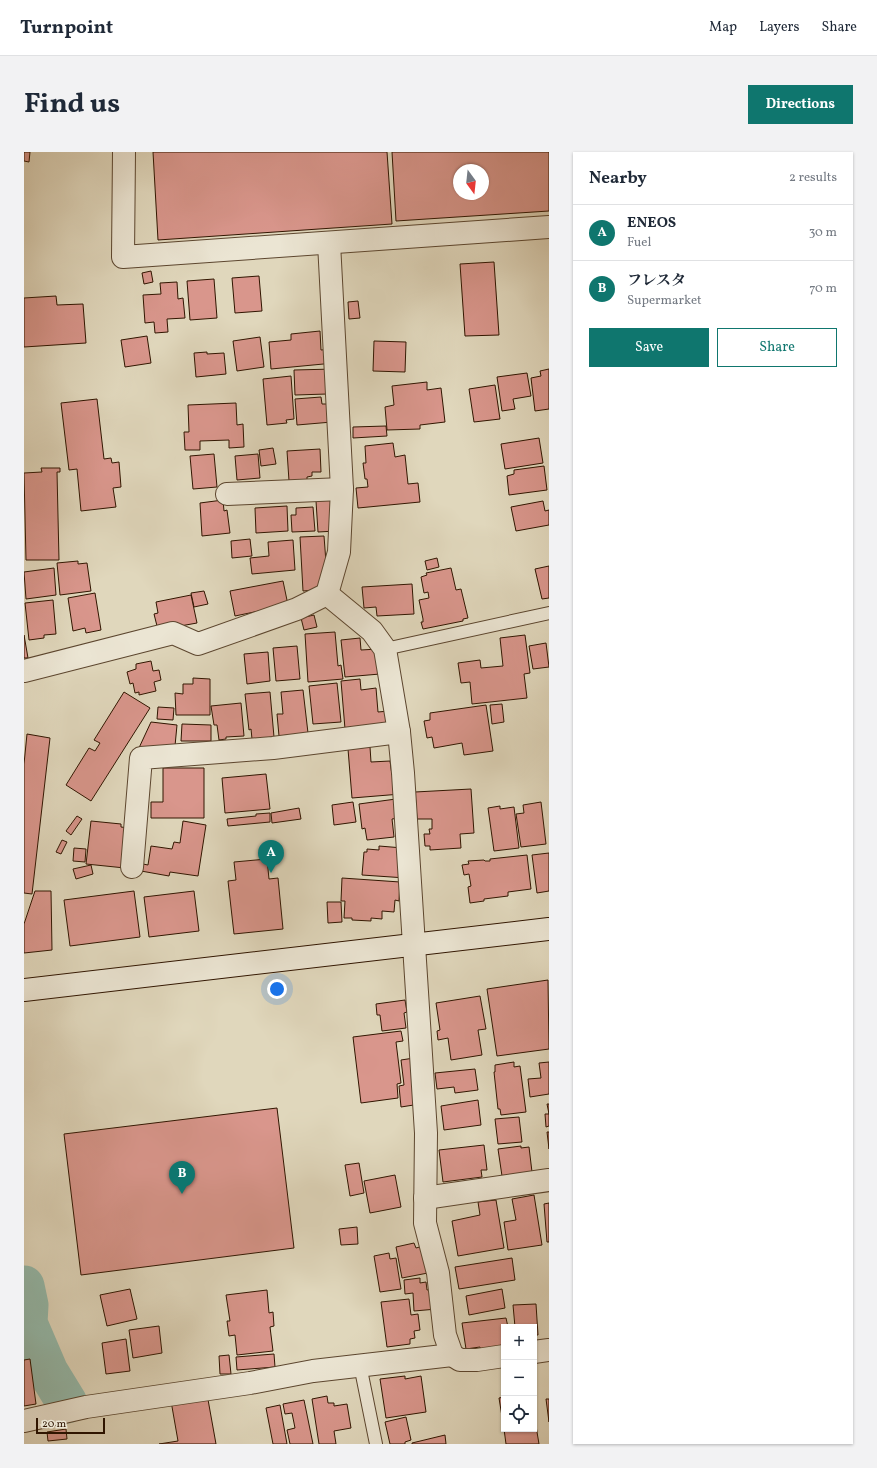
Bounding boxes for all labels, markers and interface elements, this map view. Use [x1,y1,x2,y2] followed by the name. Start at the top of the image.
[20,15,113,41] text: Turnpoint
[709,18,737,37] text: Map
[759,18,799,37] text: Layers
[821,18,857,37] text: Share
[24,85,120,124] text: Find us
[748,85,853,124] button: Directions
[453,164,489,200] north arrow
[589,167,647,190] text: Nearby
[789,169,837,187] text: 2 results
[627,213,676,234] text: ENEOS
[597,224,607,242] text: A
[809,224,837,242] text: 30 m
[627,234,651,252] text: Fuel
[627,271,686,292] text: フレスタ
[598,280,606,298] text: B
[809,280,837,298] text: 70 m
[627,292,702,310] text: Supermarket
[589,328,709,367] button: Save
[717,328,837,367] button: Share
[258,840,284,873] pin: A
[267,979,287,999] your location
[169,1161,195,1194] pin: B
[501,1324,537,1432] map controls
[501,1324,537,1360] button: +
[501,1360,537,1396] button: −
[501,1396,537,1432] button: locate
[36,1416,105,1435] scale bar
[42,1417,66,1432] text: 20 m

